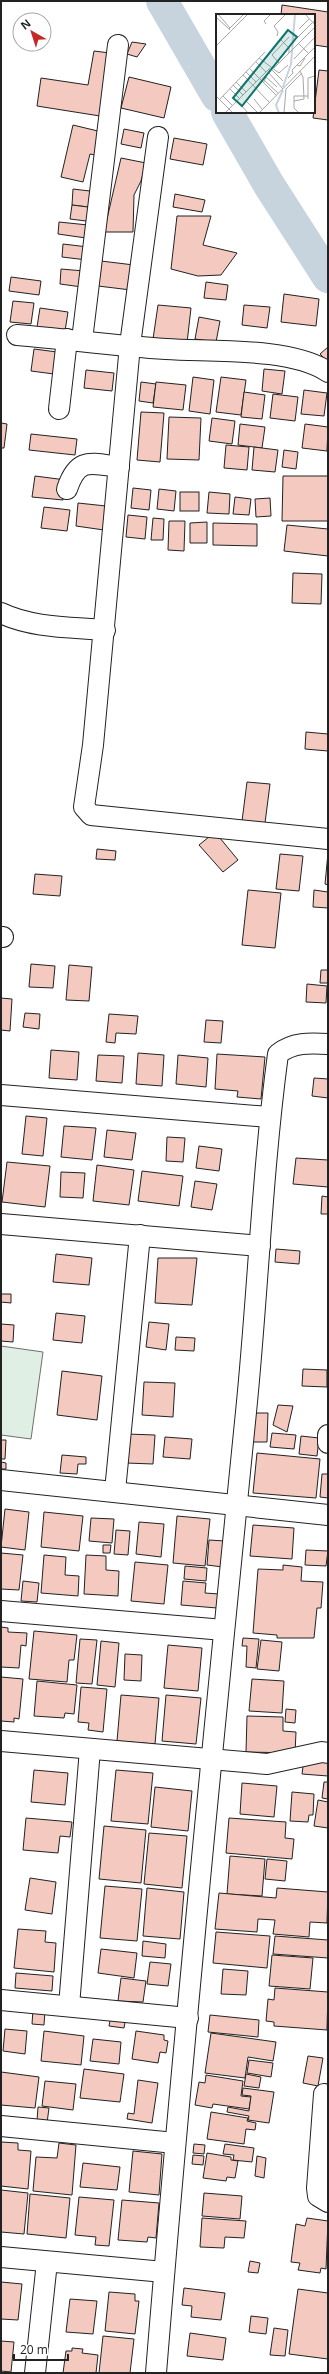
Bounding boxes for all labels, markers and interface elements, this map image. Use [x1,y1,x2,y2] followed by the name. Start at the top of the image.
[12,12,52,52] north arrow
[216,14,315,113] inset map
[17,15,34,32] text: N
[14,2336,68,2362] scale bar
[20,2341,48,2358] text: 20 m

